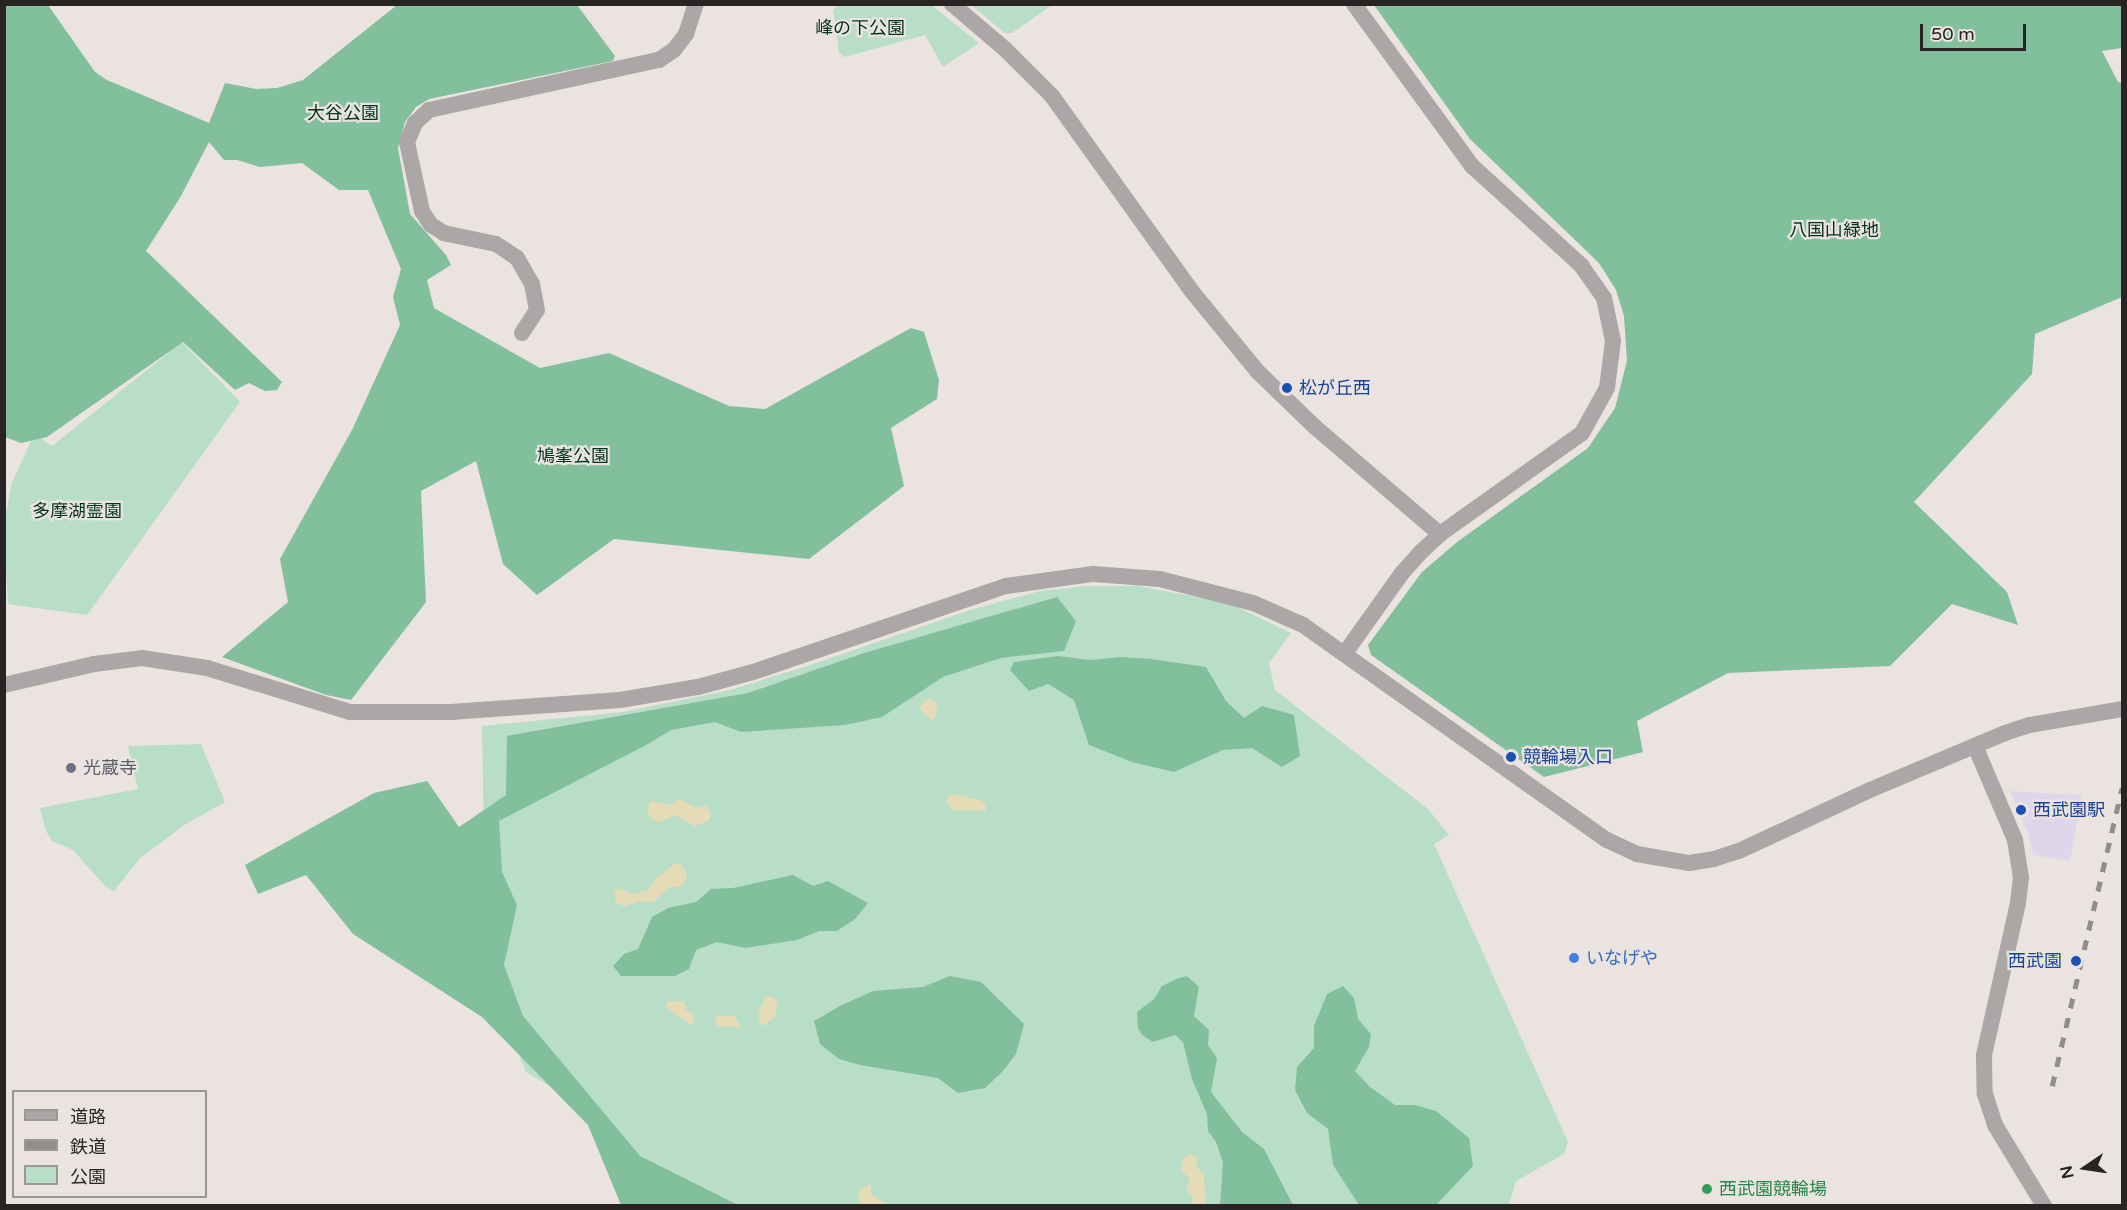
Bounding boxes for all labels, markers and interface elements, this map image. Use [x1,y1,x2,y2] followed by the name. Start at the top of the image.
[1923,12,2030,50] scale bar
[815,17,905,39] park label: 峰の下公園
[1931,23,1975,45] text: 50 m
[307,102,379,124] park label: 大谷公園
[1789,219,1879,241] park label: 八国山緑地
[1299,377,1371,399] place label: 松が丘西
[1280,381,1294,395] marker: 松が丘西
[537,445,609,467] park label: 鳩峯公園
[32,500,122,522] park label: 多摩湖霊園
[1523,746,1613,768] place label: 競輪場入口
[1504,750,1518,764] marker: 競輪場入口
[83,757,137,779] place label: 光蔵寺
[64,761,78,775] marker: 光蔵寺
[2033,799,2105,821] place label: 西武園駅
[2014,803,2028,817] marker: 西武園駅
[1586,947,1658,969] place label: いなげや
[2008,950,2062,972] place label: 西武園
[1567,951,1581,965] marker: いなげや
[2067,952,2085,970] marker: 西武園
[12,1090,207,1198] legend
[70,1106,106,1128] text: 道路
[70,1136,106,1158] text: 鉄道
[2055,1138,2115,1198] north arrow
[2056,1164,2079,1181] text: N
[70,1166,106,1188] text: 公園
[1719,1178,1827,1200] place label: 西武園競輪場
[1700,1182,1714,1196] marker: 西武園競輪場

